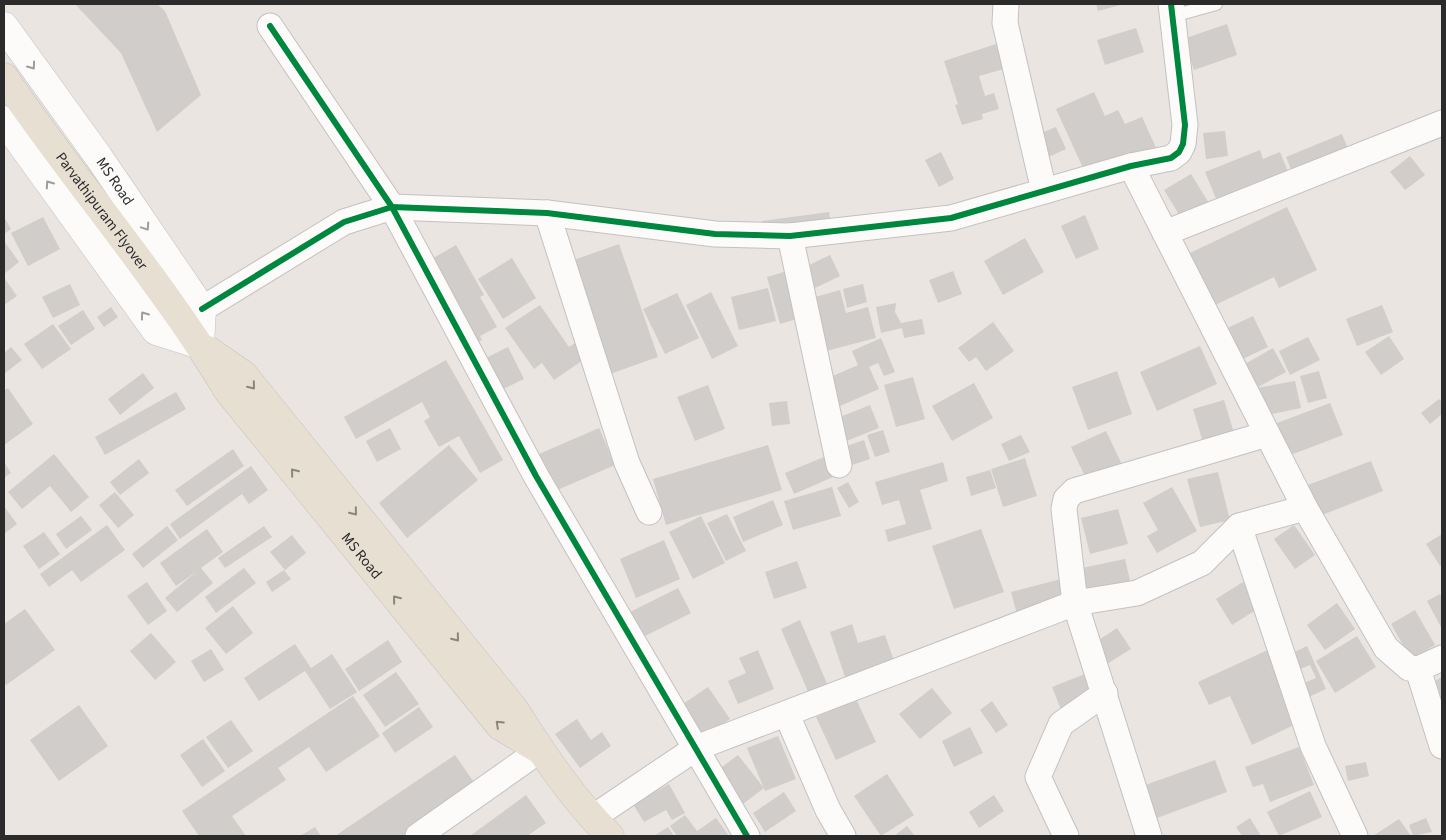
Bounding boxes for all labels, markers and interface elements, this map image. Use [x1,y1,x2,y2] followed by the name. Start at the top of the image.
[26,60,35,70] one-way arrow
[51,148,154,275] street label: Parvathipuram Flyover
[91,153,139,210] street label: MS Road
[46,180,55,189] one-way arrow
[140,222,149,231] one-way arrow
[141,311,150,321] one-way arrow
[246,380,255,389] one-way arrow
[290,469,299,478] one-way arrow
[349,506,357,515] one-way arrow
[337,528,387,583] street label: MS Road
[393,596,401,605] one-way arrow
[451,632,459,641] one-way arrow
[496,721,505,730] one-way arrow

